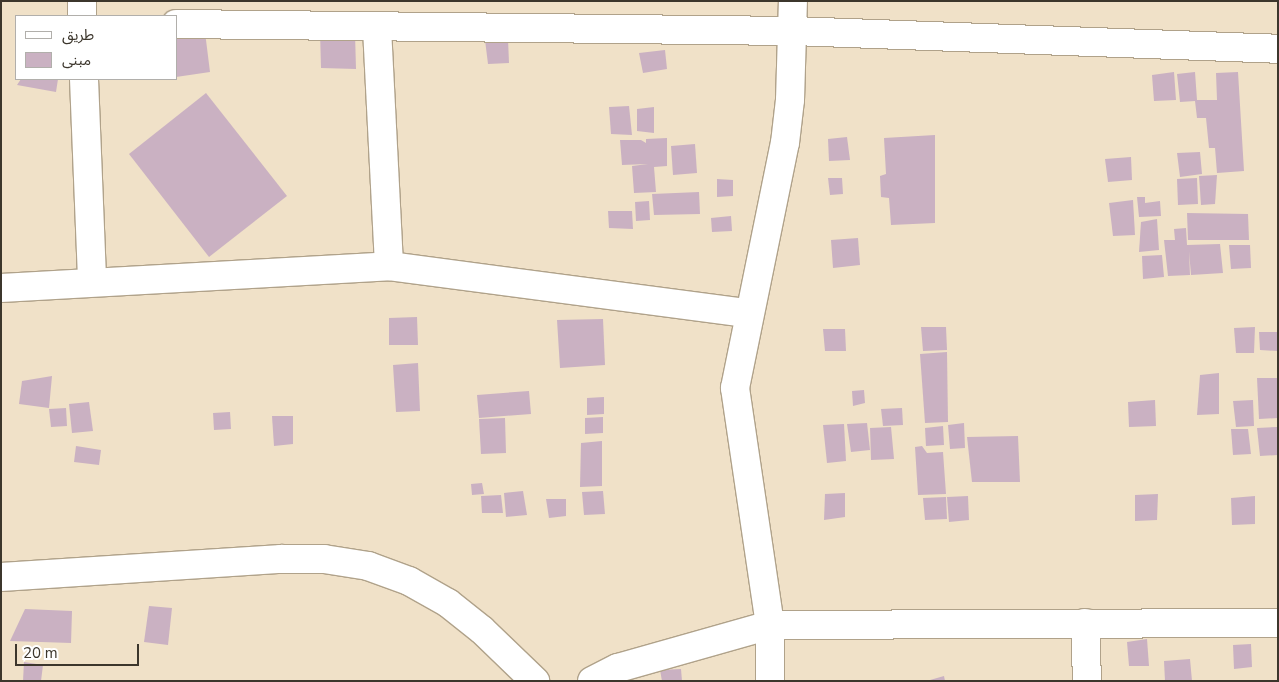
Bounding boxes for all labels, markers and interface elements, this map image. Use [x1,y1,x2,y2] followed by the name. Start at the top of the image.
[15,15,178,80] legend
[62,25,94,45] text: طريق
[62,50,91,70] text: مبنى
[18,634,141,666] scale bar
[23,643,58,663] text: 20 m

